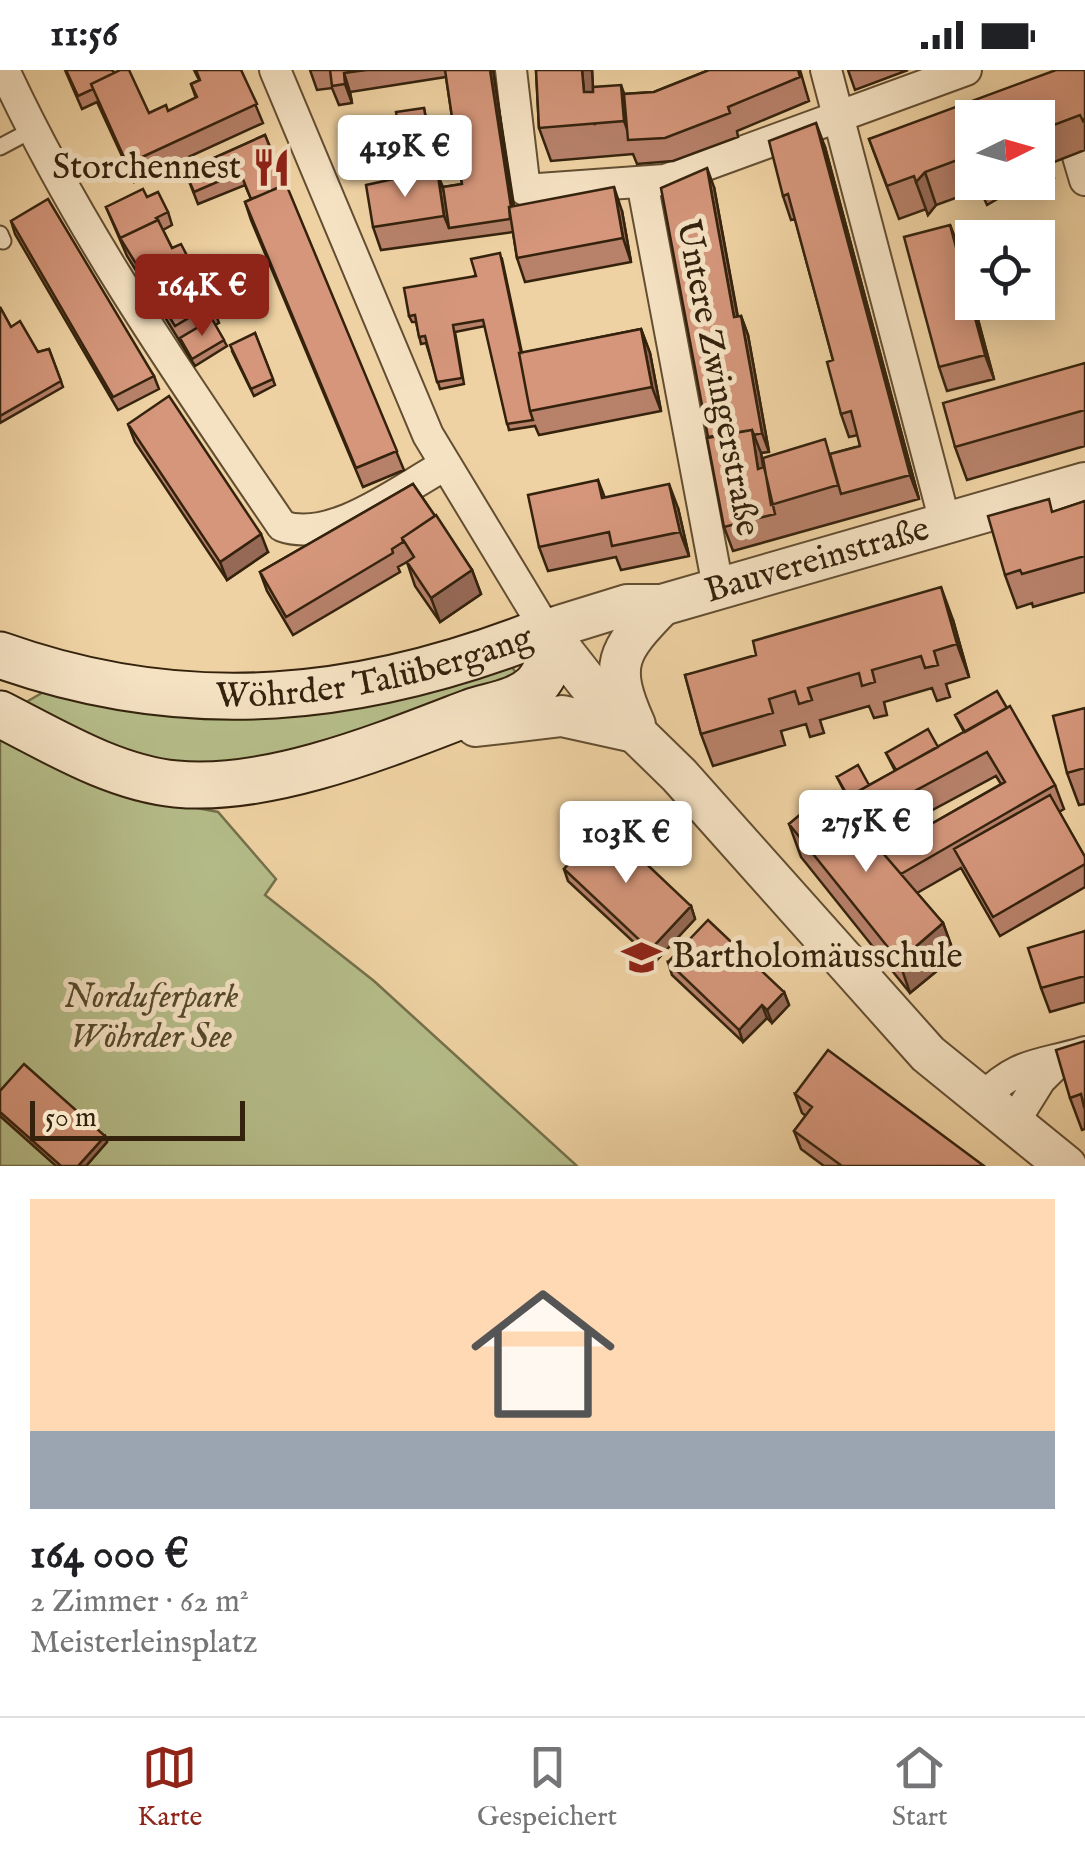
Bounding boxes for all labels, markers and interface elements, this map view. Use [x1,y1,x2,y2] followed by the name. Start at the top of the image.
[50,11,118,59] text: 11:56
[955,100,1055,200] north arrow
[955,100,1055,320] map controls
[324,115,486,200] pin: 419K €
[360,127,450,168] text: 419K €
[52,146,241,191] place label: Storchennest
[250,147,292,189] restaurant icon: Storchennest
[664,216,770,540] street label: Untere Zwingerstraße
[955,220,1055,320] button: locate
[121,254,283,339] pin: 164K €
[157,266,247,307] text: 164K €
[700,507,934,614] street label: Bauvereinstraße
[216,614,540,719] street label: Wöhrder Talübergang
[785,790,947,875] pin: 275K €
[545,801,707,886] pin: 103K €
[821,802,911,843] text: 275K €
[582,813,670,854] text: 103K €
[672,935,963,980] place label: Bartholomäusschule
[621,936,663,978] school or university icon: Bartholomäusschule
[63,975,239,1060] park label: Norduferpark Wöhrder See
[30,1096,245,1140] scale bar
[45,1101,97,1136] text: 50 m
[453,1264,633,1444] icon: home
[30,1529,189,1582] text: 164 000 €
[30,1582,249,1623] text: 2 Zimmer · 62 m²
[30,1623,257,1664] text: Meisterleinsplatz
[137,1740,202,1835] tab: Karte
[477,1740,617,1835] tab: Gespeichert
[892,1740,948,1835] tab: Start

